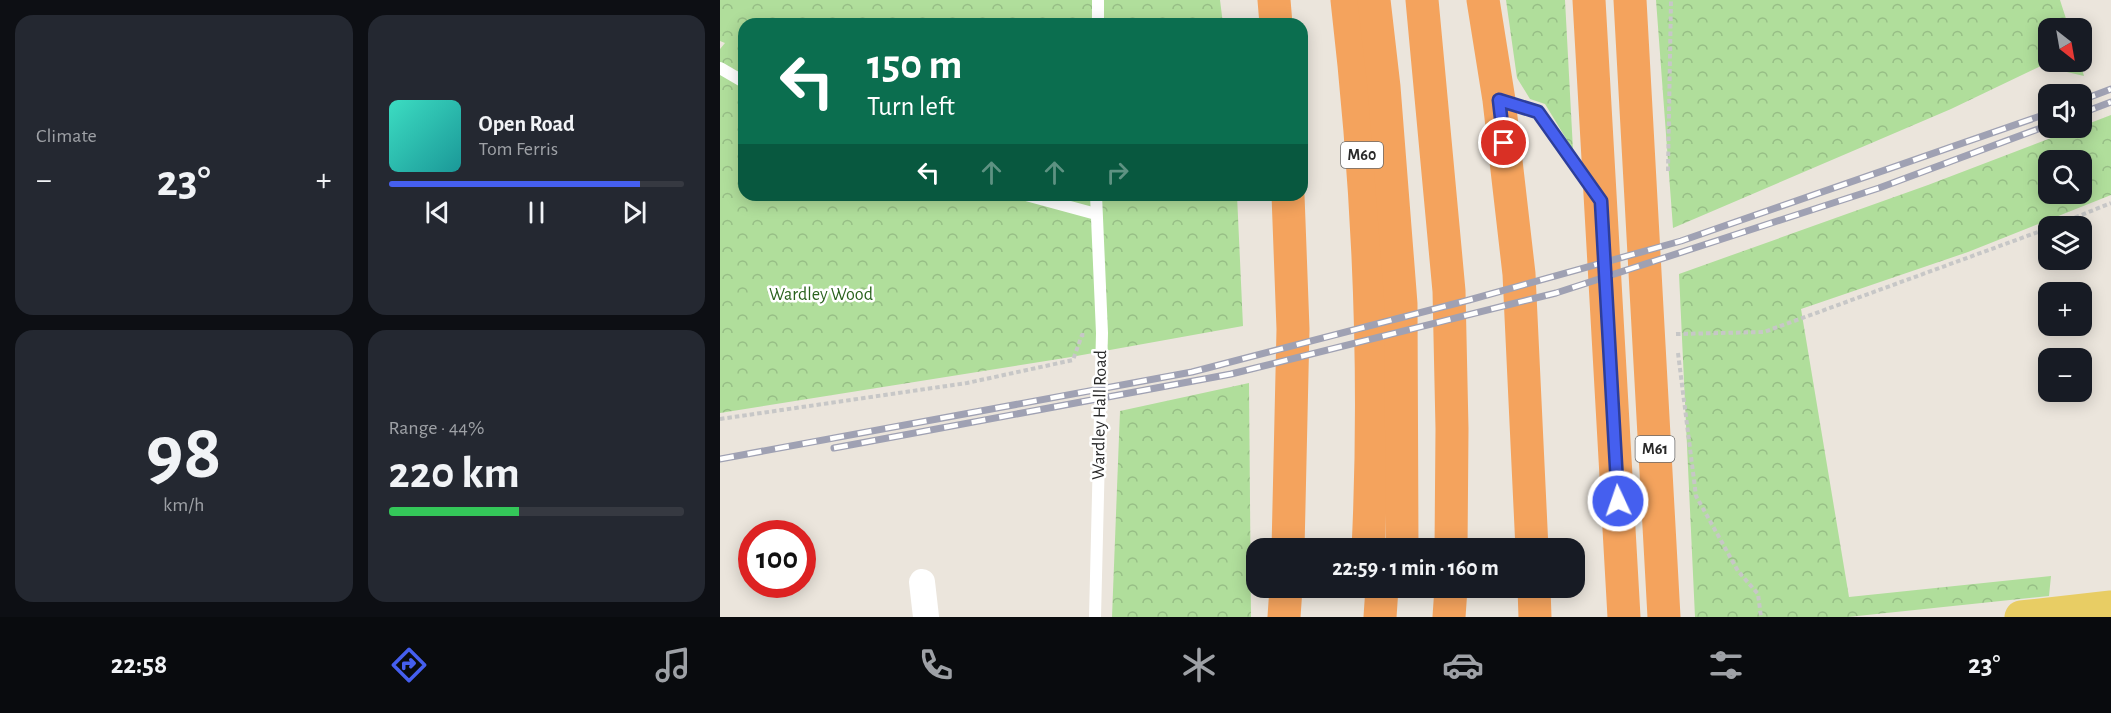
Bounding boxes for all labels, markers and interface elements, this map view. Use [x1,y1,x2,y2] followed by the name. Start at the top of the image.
[2038,18,2092,72] north arrow
[2038,18,2092,402] map controls
[768,42,846,120] icon: left
[867,44,962,86] text: 150 m
[2038,84,2092,138] button: sound
[867,93,955,120] text: Turn left
[479,113,575,135] text: Open Road
[1478,117,1529,168] pin
[36,126,97,146] text: Climate
[1487,126,1520,159] icon: arrive
[479,139,558,159] text: Tom Ferris
[1341,142,1383,168] road number: M60
[2038,150,2092,204] button: search
[912,156,945,189] icon: left
[975,156,1008,189] icon: ahead
[1038,156,1071,189] icon: ahead
[1101,156,1134,189] icon: right
[157,159,211,204] text: 23°
[36,164,52,197] text: −
[316,164,332,197] text: +
[421,196,454,229] icon: previous
[520,196,553,229] icon: pause
[618,196,651,229] icon: next
[2038,216,2092,270] button: layers
[2038,282,2092,336] button: +
[769,286,873,304] park label: Wardley Wood
[2038,348,2092,402] button: −
[1090,350,1110,480] street label: Wardley Hall Road
[146,415,222,493] text: 98
[389,418,484,438] text: Range · 44%
[1636,436,1674,462] road number: M61
[389,451,520,496] text: 220 km
[1586,469,1650,533] position arrow
[163,495,204,515] text: km/h
[738,520,816,598] speed limit sign: 100
[1332,557,1499,579] text: 22:59 · 1 min · 160 m
[388,644,430,686] icon: directions
[652,644,694,686] icon: music
[915,644,957,686] icon: phone
[1178,644,1220,686] icon: climate
[1442,644,1484,686] icon: car
[1705,644,1747,686] icon: filters
[111,651,167,678] text: 22:58
[1968,651,2000,678] text: 23°

